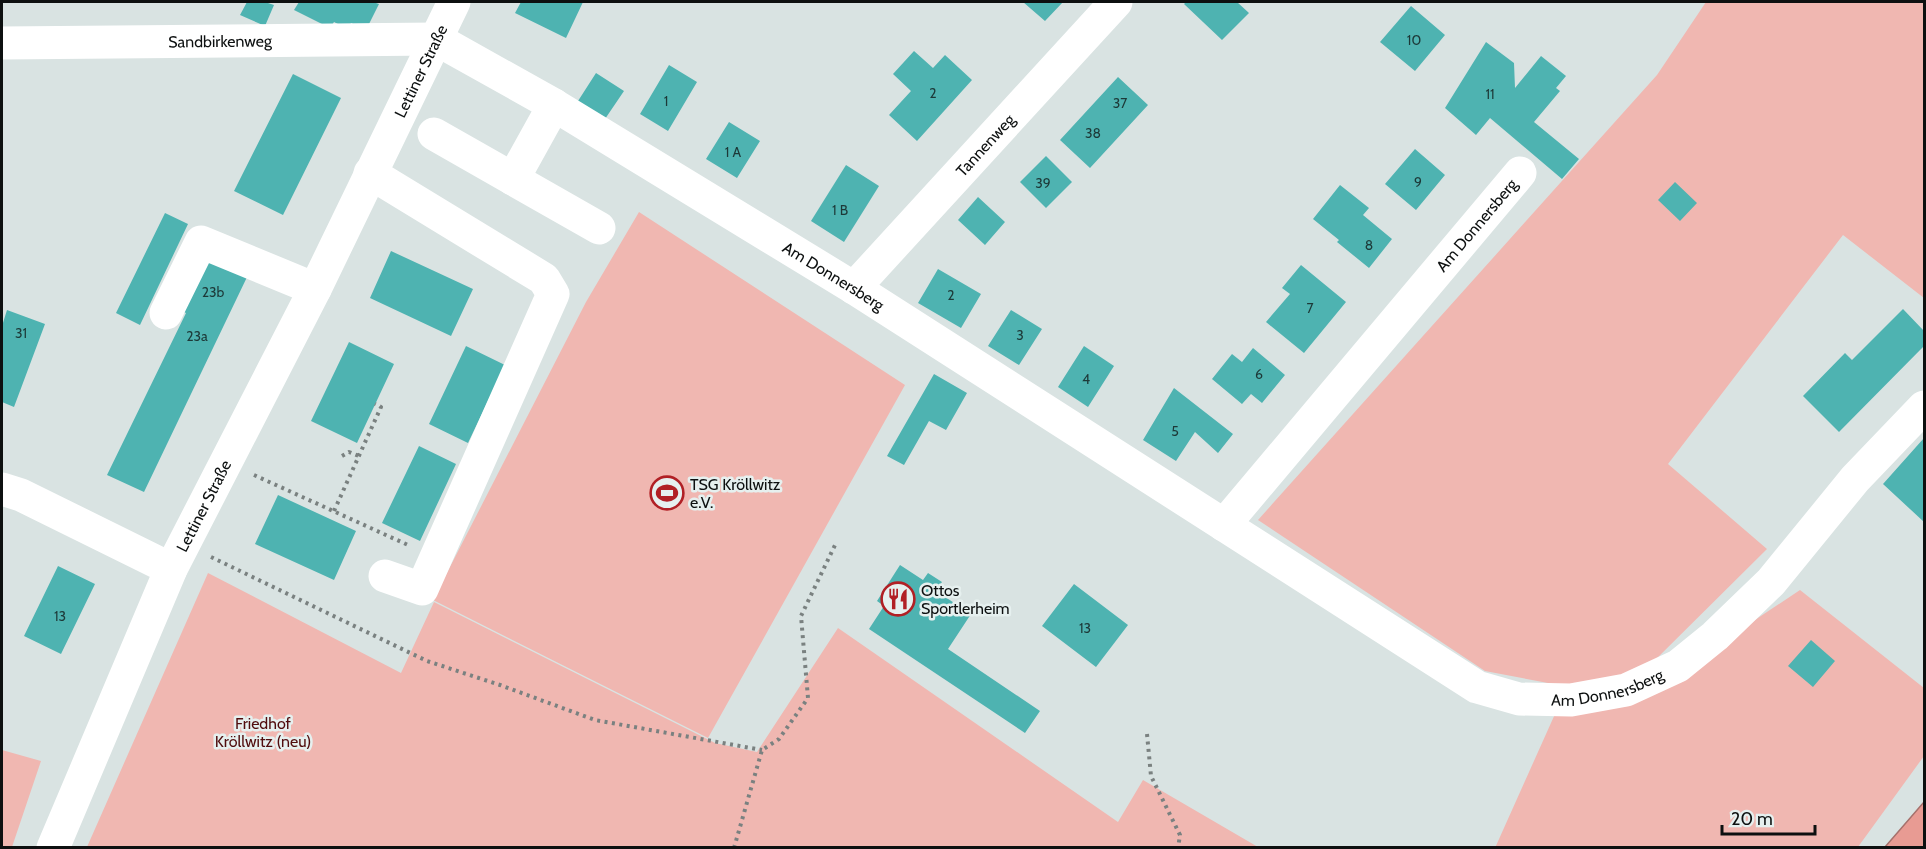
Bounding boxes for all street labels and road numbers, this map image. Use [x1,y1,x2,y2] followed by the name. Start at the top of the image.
[391,22,452,121] street label: Lettiner Straße
[168,32,273,51] street label: Sandbirkenweg
[952,109,1019,180] street label: Tannenweg
[1432,174,1522,276] street label: Am Donnersberg
[779,238,889,315] street label: Am Donnersberg
[172,457,235,555] street label: Lettiner Straße
[1551,665,1667,710] street label: Am Donnersberg

